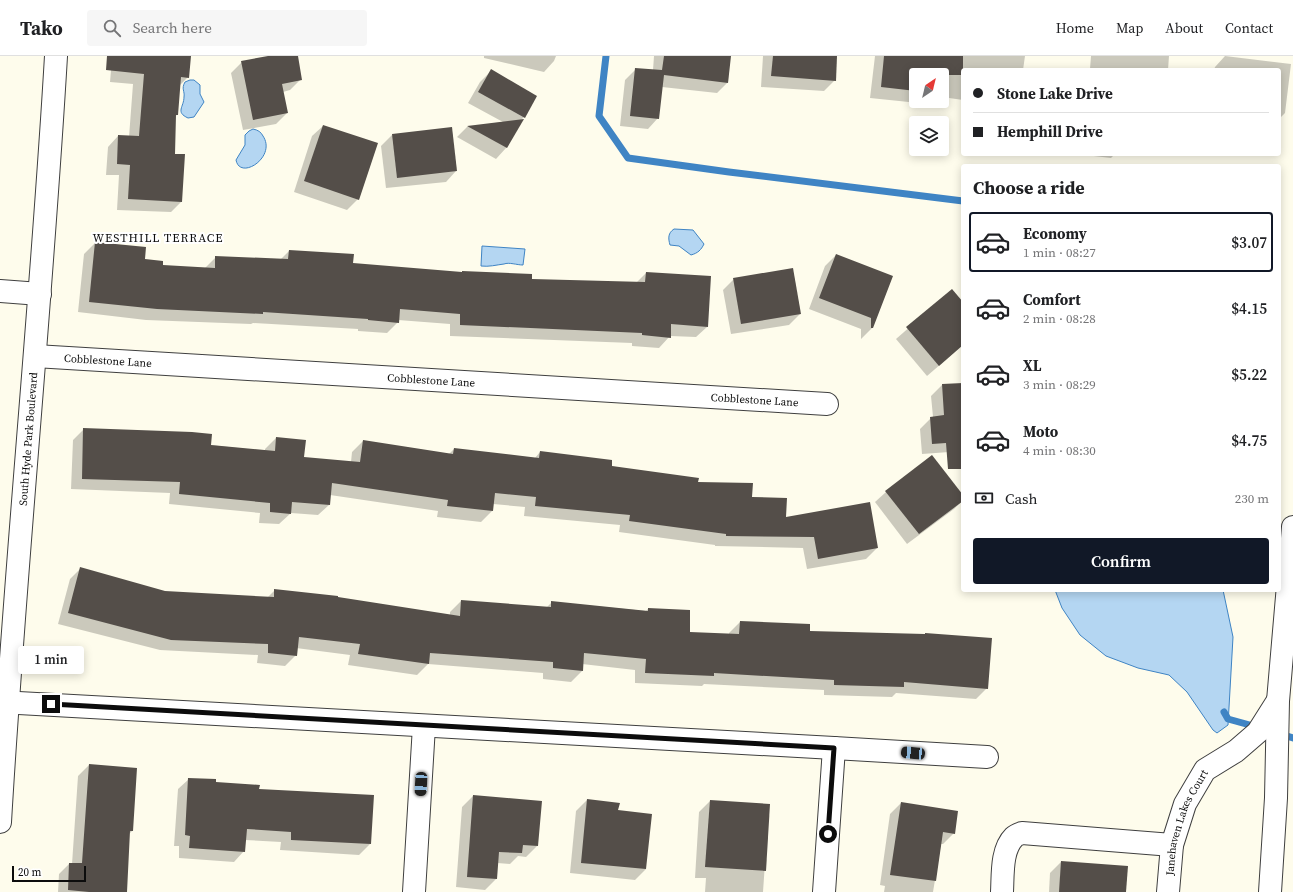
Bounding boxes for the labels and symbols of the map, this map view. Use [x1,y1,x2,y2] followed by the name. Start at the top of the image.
[909,68,949,108] north arrow
[92,230,224,246] district label: WESTHILL TERRACE
[63,351,153,371] street label: Cobblestone Lane
[387,370,476,391] street label: Cobblestone Lane
[16,371,41,506] street label: South Hyde Park Boulevard
[710,390,799,410] street label: Cobblestone Lane
[18,646,84,674] callout: 1 min
[42,695,60,713] route end
[901,746,925,760] car
[1162,766,1212,877] street label: Janehaven Lakes Court
[414,772,428,796] car
[819,825,837,843] route start
[12,864,86,883] scale bar

